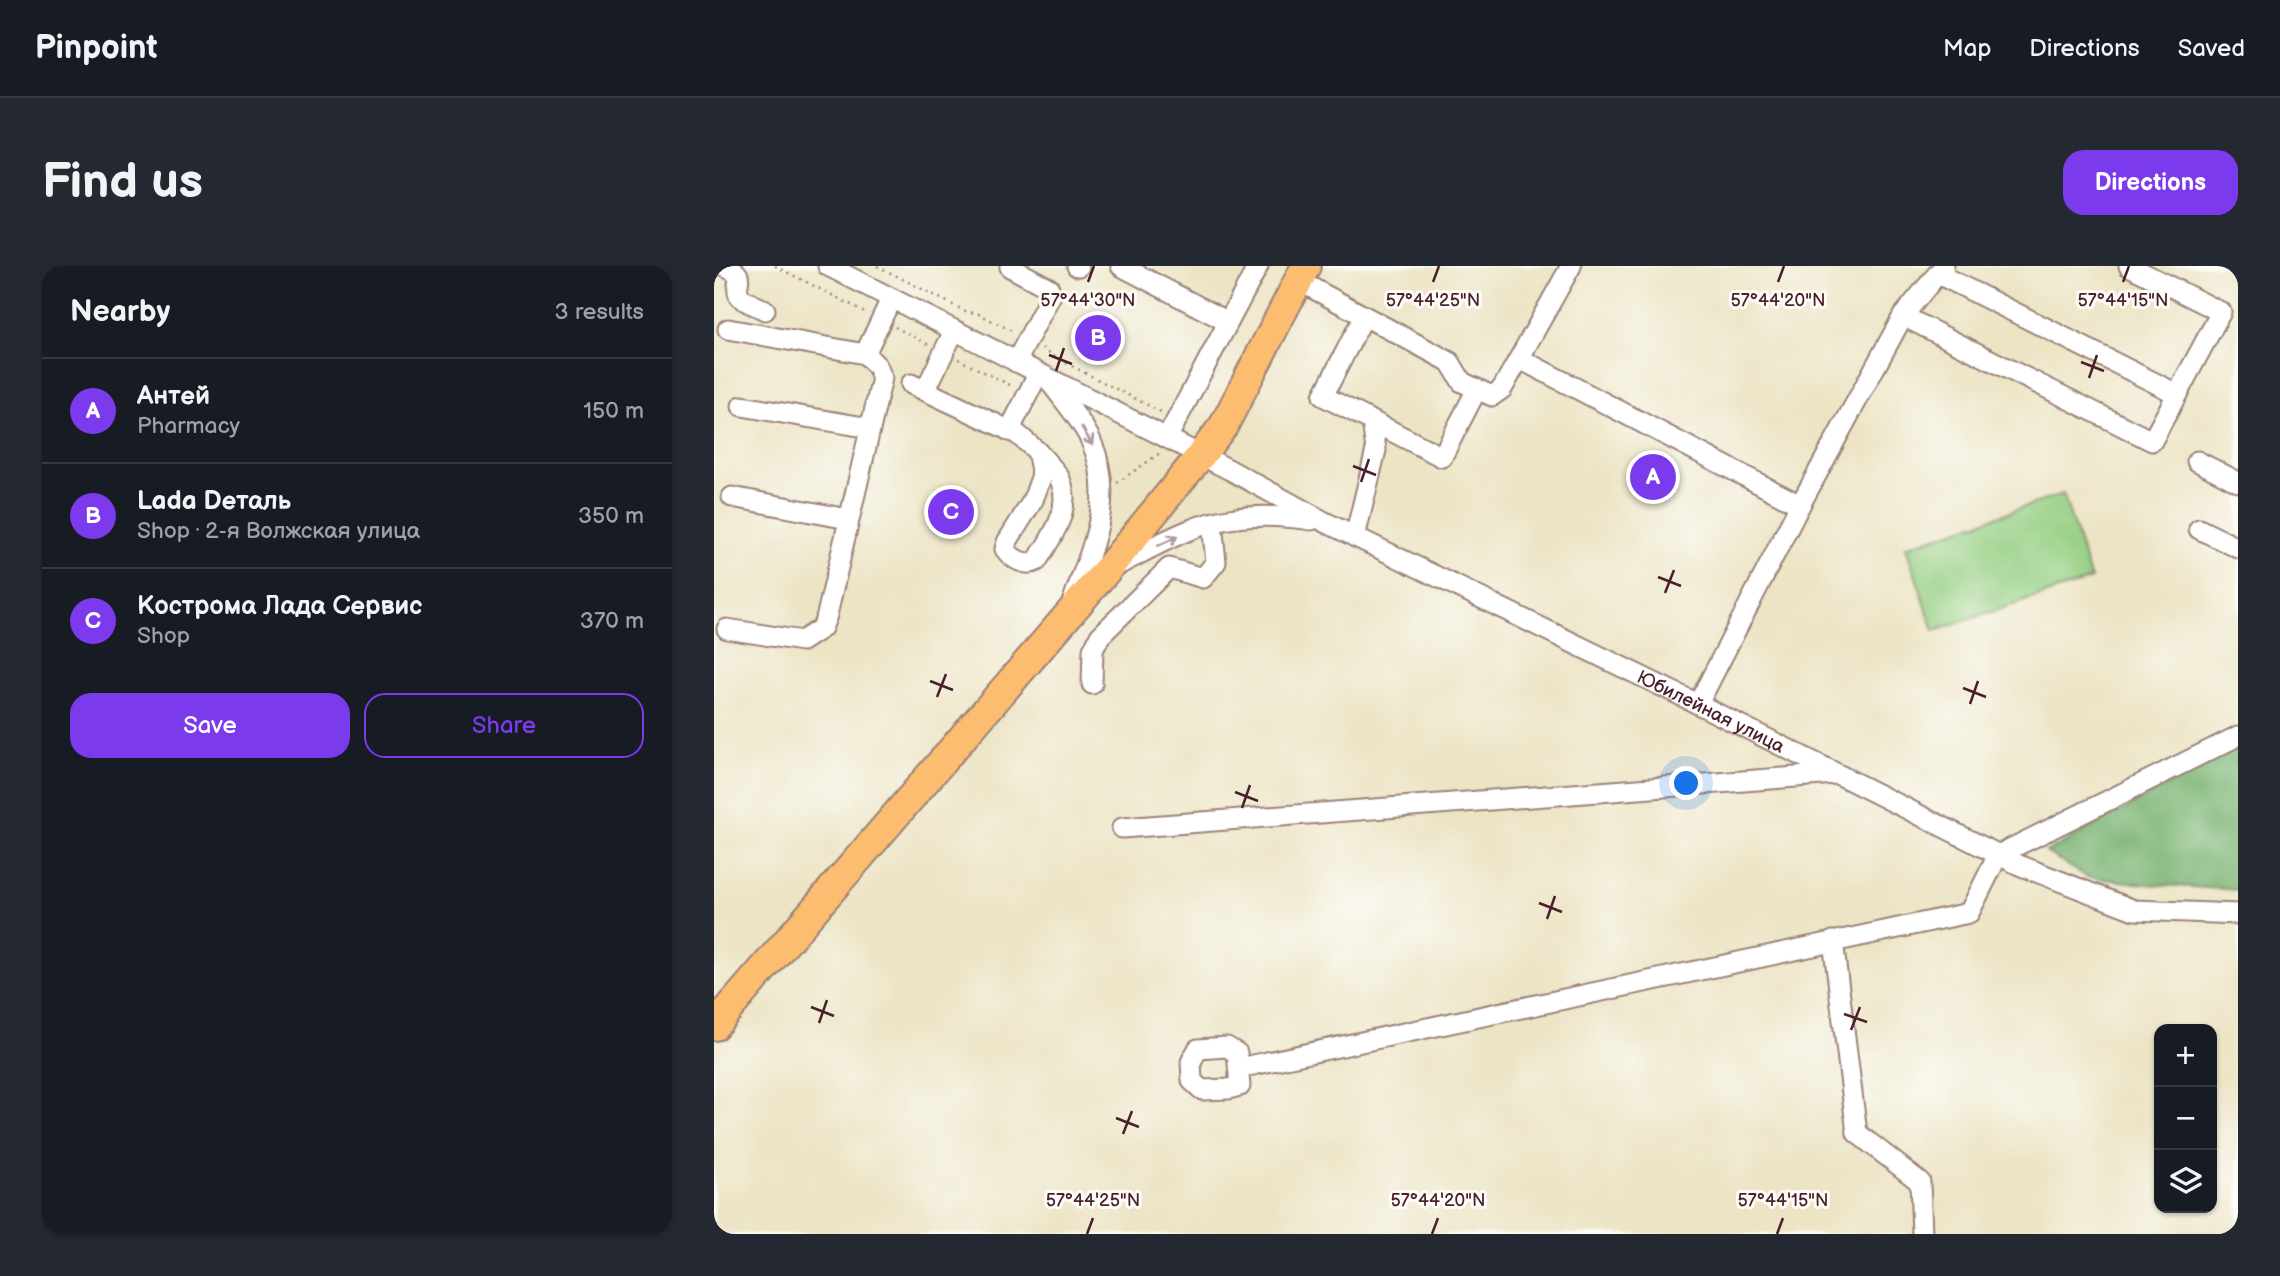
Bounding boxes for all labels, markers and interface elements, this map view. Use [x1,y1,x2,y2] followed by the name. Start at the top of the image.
[35,28,157,68] text: Pinpoint
[1943,34,1991,63] text: Map
[2029,34,2140,63] text: Directions
[2178,34,2245,63] text: Saved
[2063,150,2238,215] button: Directions
[42,153,203,212] text: Find us
[1040,290,1136,311] text: 57°44'30"N
[1386,290,1480,311] text: 57°44'25"N
[1731,290,1825,311] text: 57°44'20"N
[2078,290,2168,311] text: 57°44'15"N
[70,294,170,330] text: Nearby
[555,298,644,326] text: 3 results
[1075,312,1121,364] pin: B
[137,381,210,412] text: Антей
[86,397,100,425] text: A
[583,397,644,425] text: 150 m
[137,412,240,440] text: Pharmacy
[1080,425,1094,445] one-way arrow
[1630,451,1676,503] pin: A
[137,486,291,517] text: Lada Dеталь
[928,486,974,538] pin: C
[85,502,101,530] text: B
[578,502,644,530] text: 350 m
[137,517,420,545] text: Shop · 2-я Волжская улица
[1157,533,1178,547] one-way arrow
[137,591,422,622] text: Кострома Лада Сервис
[85,607,101,635] text: C
[580,607,644,635] text: 370 m
[137,622,190,650] text: Shop
[1633,666,1788,759] street label: Юбилейная улица
[70,693,350,758] button: Save
[364,693,644,758] button: Share
[1669,766,1703,800] your location
[2154,1024,2217,1213] map controls
[2154,1024,2217,1087] button: +
[2154,1087,2217,1150] button: −
[2154,1150,2217,1213] button: layers
[1046,1190,1140,1211] text: 57°44'25"N
[1391,1190,1485,1211] text: 57°44'20"N
[1738,1190,1828,1211] text: 57°44'15"N

